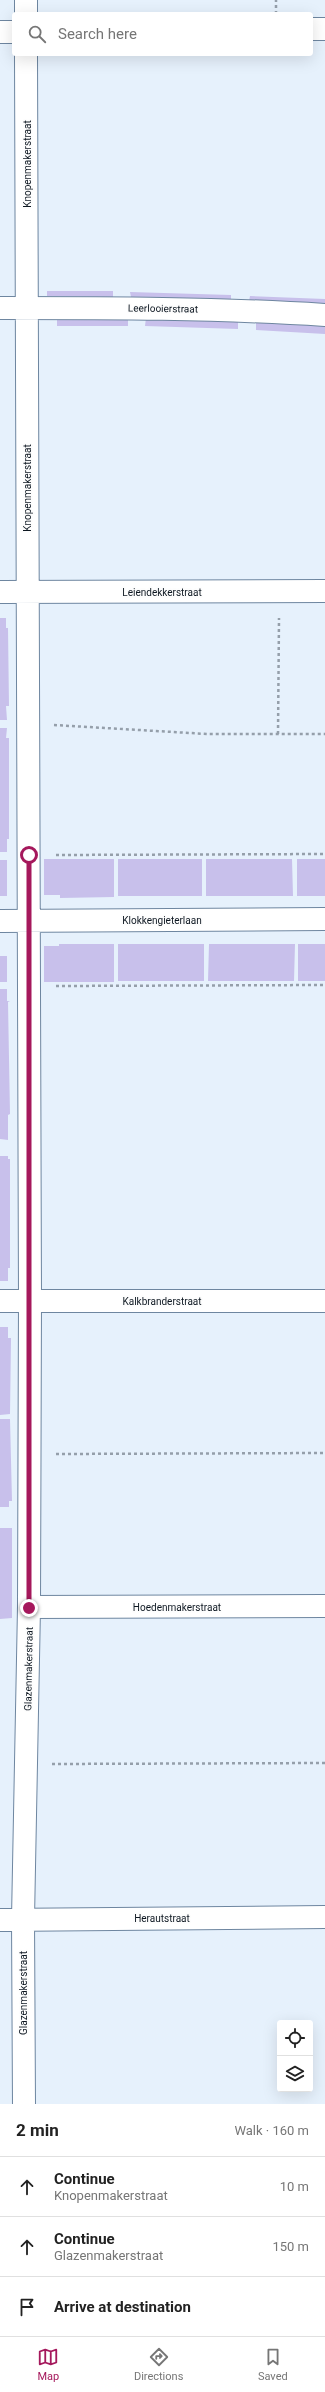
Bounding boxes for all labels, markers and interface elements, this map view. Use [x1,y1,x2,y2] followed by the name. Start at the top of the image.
[12,12,313,56] search box
[26,23,48,45] icon: search
[58,25,137,43] text: Search here
[22,120,33,208] street label: Knopenmakerstraat
[128,302,198,315] street label: Leerlooierstraat
[22,444,33,532] street label: Knopenmakerstraat
[122,587,202,598] street label: Leiendekkerstraat
[20,846,38,864] route start
[122,915,202,926] street label: Klokkengieterlaan
[122,1296,202,1307] street label: Kalkbranderstraat
[20,1599,38,1617] route end
[133,1602,221,1613] street label: Hoedenmakerstraat
[22,1627,35,1711] street label: Glazenmakerstraat
[134,1913,190,1924] street label: Herautstraat
[18,1951,29,2035] street label: Glazenmakerstraat
[277,2020,313,2092] map controls
[277,2020,313,2056] button: locate
[277,2056,313,2092] button: layers
[16,2120,59,2140] text: 2 min
[234,2123,309,2138] text: Walk · 160 m
[54,2170,115,2188] text: Continue
[16,2176,38,2198] icon: ahead
[280,2179,309,2194] text: 10 m
[54,2188,168,2203] text: Knopenmakerstraat
[54,2230,115,2248] text: Continue
[16,2236,38,2258] icon: ahead
[272,2239,309,2254] text: 150 m
[54,2248,163,2263] text: Glazenmakerstraat
[16,2296,38,2318] icon: arrive
[54,2298,191,2316] text: Arrive at destination
[37,2346,59,2383] tab: Map
[134,2346,183,2383] tab: Directions
[258,2346,288,2383] tab: Saved

